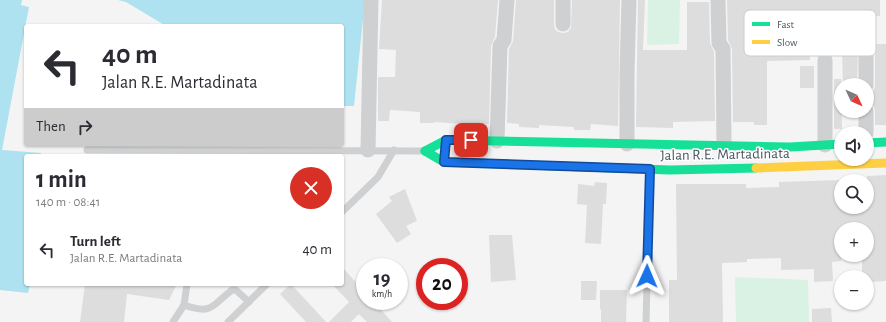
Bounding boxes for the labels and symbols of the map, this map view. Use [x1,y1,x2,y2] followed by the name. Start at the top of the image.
[744,10,876,56] legend
[777,19,795,30] text: Fast
[777,37,798,48] text: Slow
[834,78,874,118] north arrow
[454,123,488,157] pin
[660,146,790,163] street label: Jalan R.E. Martadinata
[626,255,668,297] position arrow
[416,258,468,310] speed limit sign: 20

